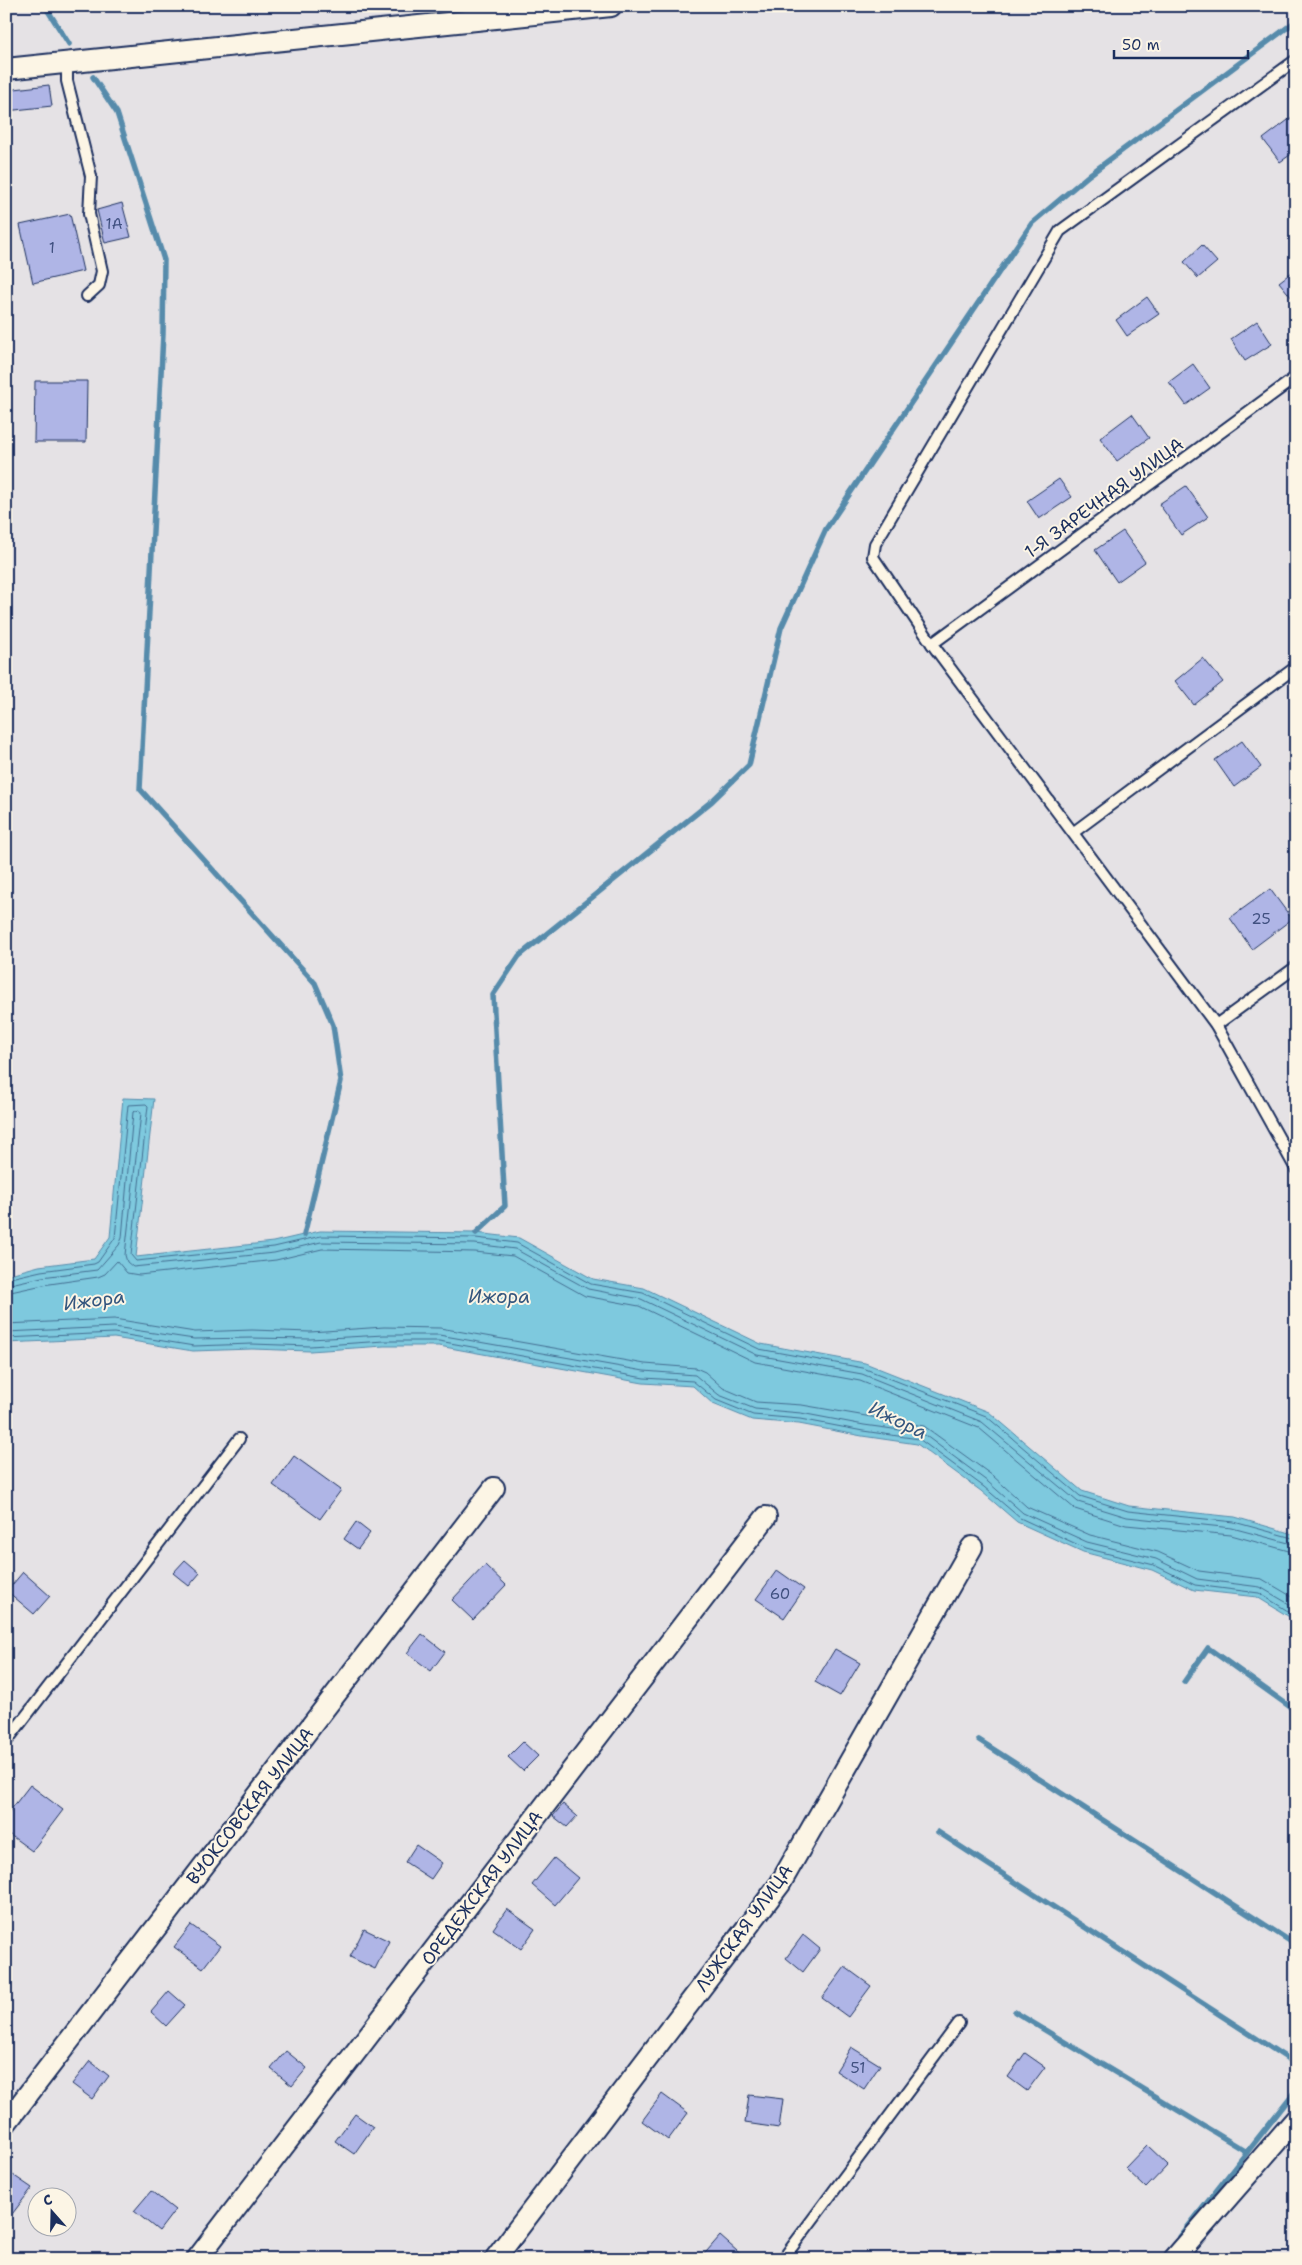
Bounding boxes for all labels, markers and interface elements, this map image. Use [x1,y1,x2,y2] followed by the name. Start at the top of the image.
[1114,28,1248,60] scale bar
[1122,35,1160,55] text: 50 m
[105,214,123,234] house number: 1А
[49,238,55,258] house number: 1
[1020,432,1188,564] street label: 1-Я ЗАРЕЧНАЯ УЛИЦА
[1251,909,1271,929] house number: 25
[62,1284,126,1316] water label: Ижора
[468,1284,530,1309] water label: Ижора
[865,1395,931,1445] water label: Ижора
[770,1584,790,1604] house number: 60
[181,1722,319,1890] street label: ВУОКСОВСКАЯ УЛИЦА
[416,1806,548,1970] street label: ОРЕДЕЖСКАЯ УЛИЦА
[690,1860,798,1996] street label: ЛУЖСКАЯ УЛИЦА
[851,2058,865,2078] house number: 51
[28,2188,78,2238] north arrow
[40,2190,55,2210] text: С

